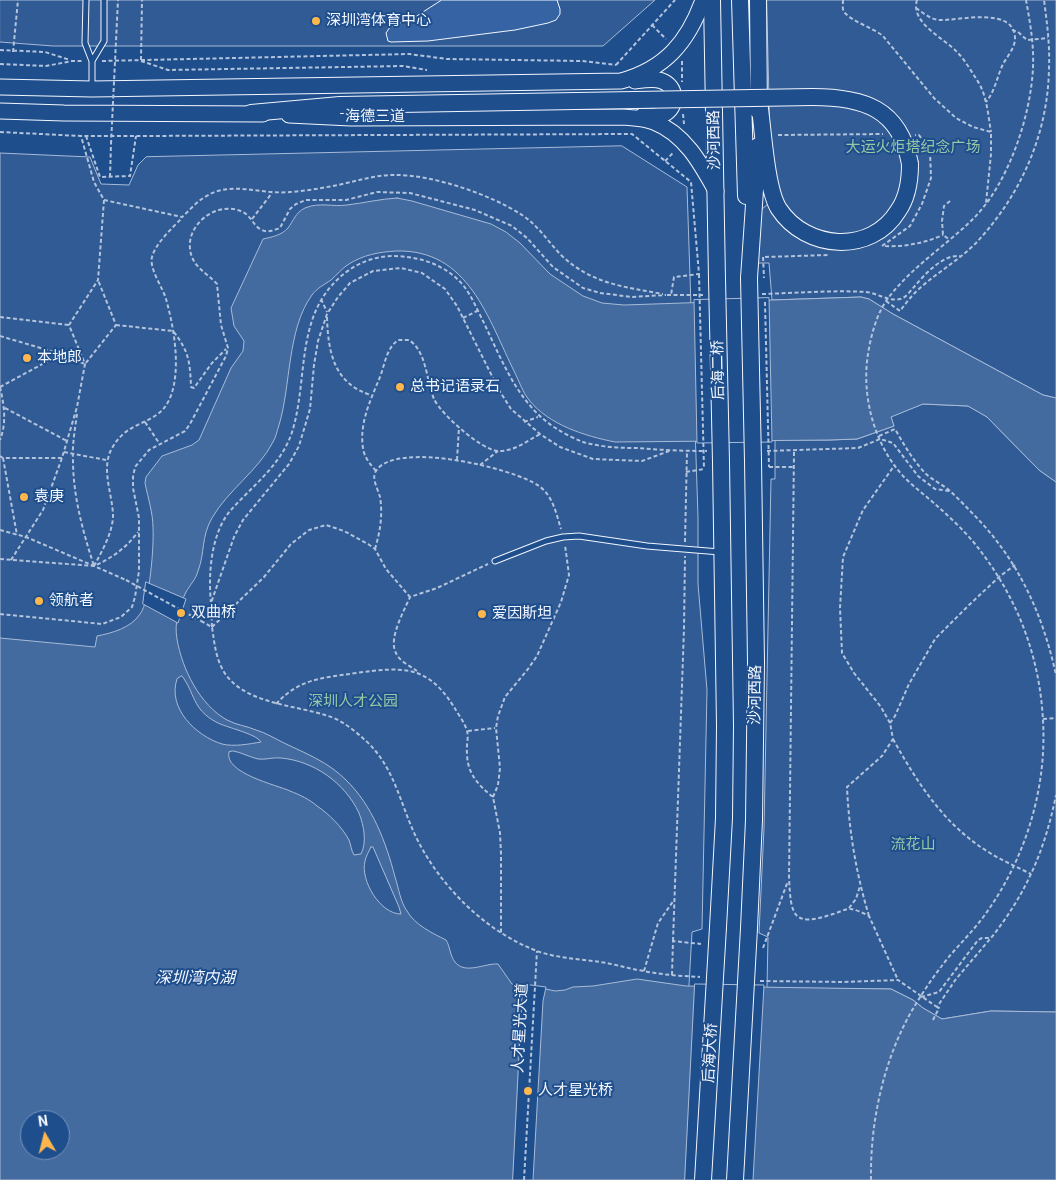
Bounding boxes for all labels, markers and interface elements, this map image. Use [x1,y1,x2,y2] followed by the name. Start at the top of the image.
[326,12,431,30] place label: 深圳湾体育中心
[310,15,322,27] marker: 深圳湾体育中心
[345,108,405,126] street label: 海德三道
[705,110,725,170] street label: 沙河西路
[846,139,980,157] park label: 大运火炬塔纪念广场
[709,340,729,400] street label: 后海二桥
[37,349,82,367] place label: 本地郎
[21,352,33,364] marker: 本地郎
[410,378,500,396] place label: 总书记语录石
[394,381,406,393] marker: 总书记语录石
[34,488,64,506] place label: 袁庚
[18,491,30,503] marker: 袁庚
[49,592,94,610] place label: 领航者
[33,595,45,607] marker: 领航者
[191,604,236,622] place label: 双曲桥
[492,605,552,623] place label: 爱因斯坦
[175,607,187,619] marker: 双曲桥
[476,608,488,620] marker: 爱因斯坦
[746,665,766,725] street label: 沙河西路
[308,693,398,711] park label: 深圳人才公园
[891,836,935,854] park label: 流花山
[155,969,235,989] water label: 深圳湾内湖
[510,983,532,1073] street label: 人才星光大道
[700,1023,722,1083] street label: 后海大桥
[538,1082,613,1100] place label: 人才星光桥
[522,1085,534,1097] marker: 人才星光桥
[20,1110,70,1160] north arrow
[37,1113,49,1130] text: N

